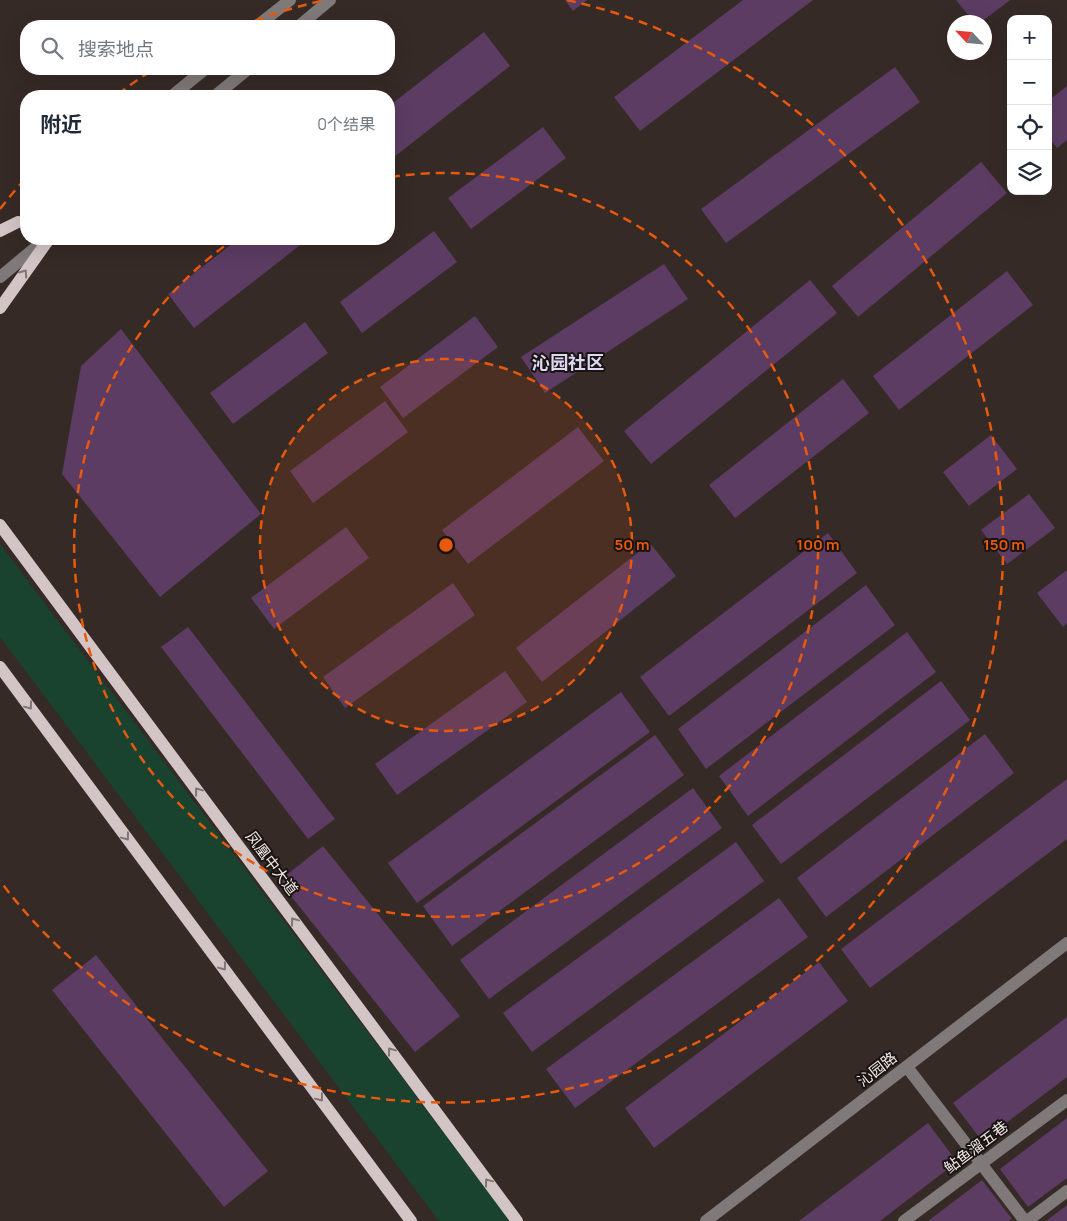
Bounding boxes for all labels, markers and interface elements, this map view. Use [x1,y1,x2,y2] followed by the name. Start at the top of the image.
[947,15,992,60] north arrow
[1007,15,1052,195] map controls
[1007,15,1052,60] button: +
[20,20,395,75] search box
[38,34,66,62] icon: search
[78,36,154,62] text: 搜索地点
[1007,60,1052,105] button: −
[1007,105,1052,150] button: locate
[40,110,82,138] text: 附近
[317,113,375,135] text: 0个结果
[1007,150,1052,195] button: layers
[18,270,27,279] one-way arrow
[532,350,604,374] district label: 沁园社区
[614,534,650,555] text: 50 m
[797,534,839,555] text: 100 m
[983,534,1025,555] text: 150 m
[437,536,455,554] centre of rings
[23,700,32,710] one-way arrow
[195,788,203,797] one-way arrow
[241,827,303,899] street label: 凤凰中大道
[120,831,129,841] one-way arrow
[292,918,300,927] one-way arrow
[217,961,226,971] one-way arrow
[853,1047,901,1091] street label: 沁园路
[389,1048,397,1057] one-way arrow
[314,1092,322,1101] one-way arrow
[940,1116,1012,1178] street label: 鲇鱼溜五巷
[485,1178,494,1188] one-way arrow

